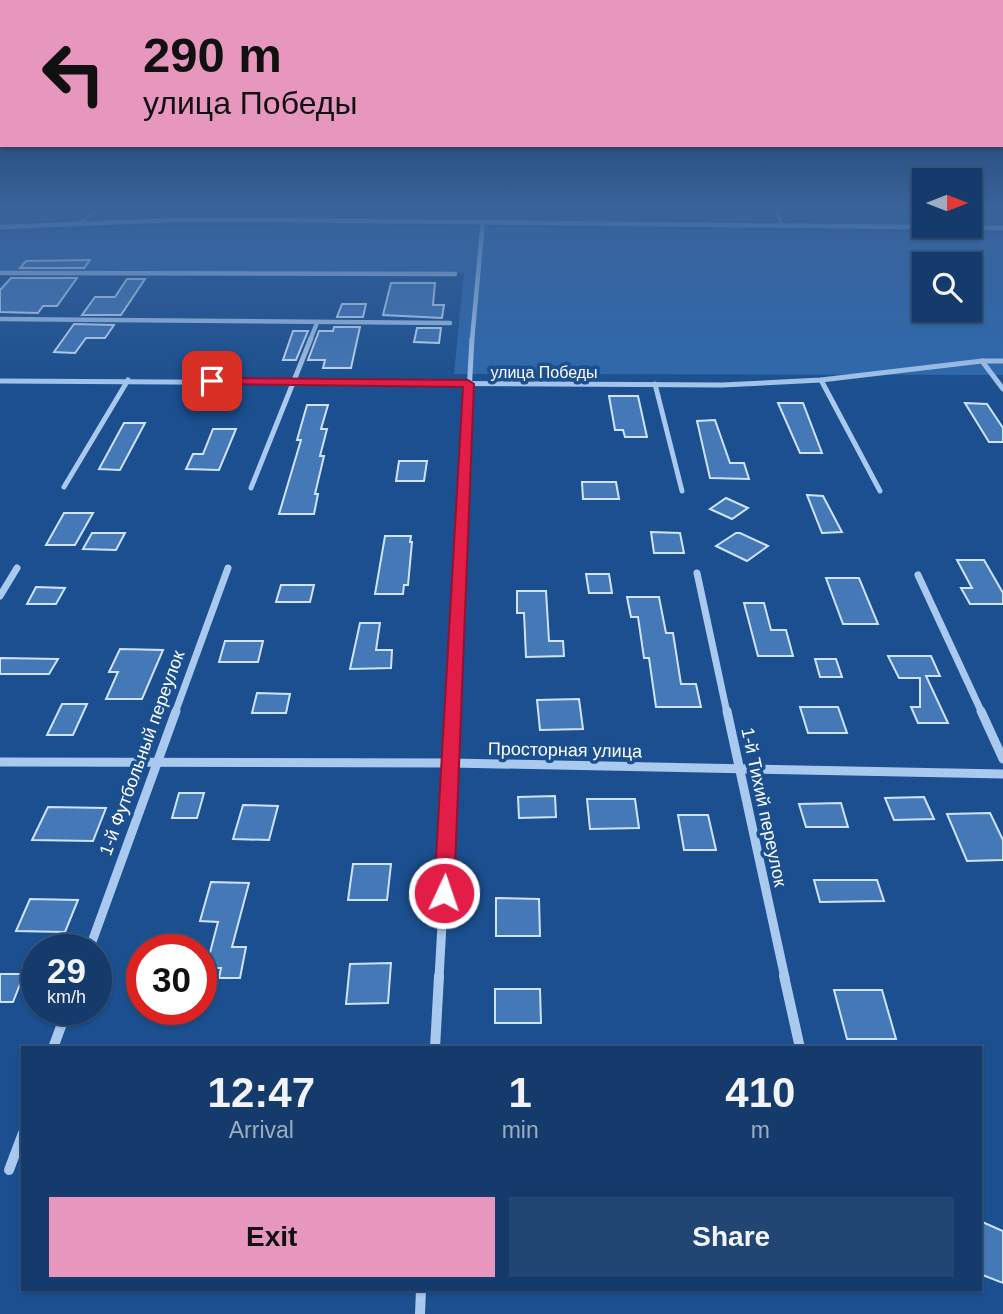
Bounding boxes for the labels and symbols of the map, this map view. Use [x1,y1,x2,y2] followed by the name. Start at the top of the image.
[912,168,982,238] north arrow
[182,351,242,411] pin
[490,364,598,381] street label: улица Победы
[96,648,188,858] street label: 1-й Футбольный переулок
[737,726,791,889] street label: 1-й Тихий переулок
[488,739,643,761] street label: Просторная улица
[407,856,481,930] position arrow
[126,934,217,1025] speed limit sign: 30

